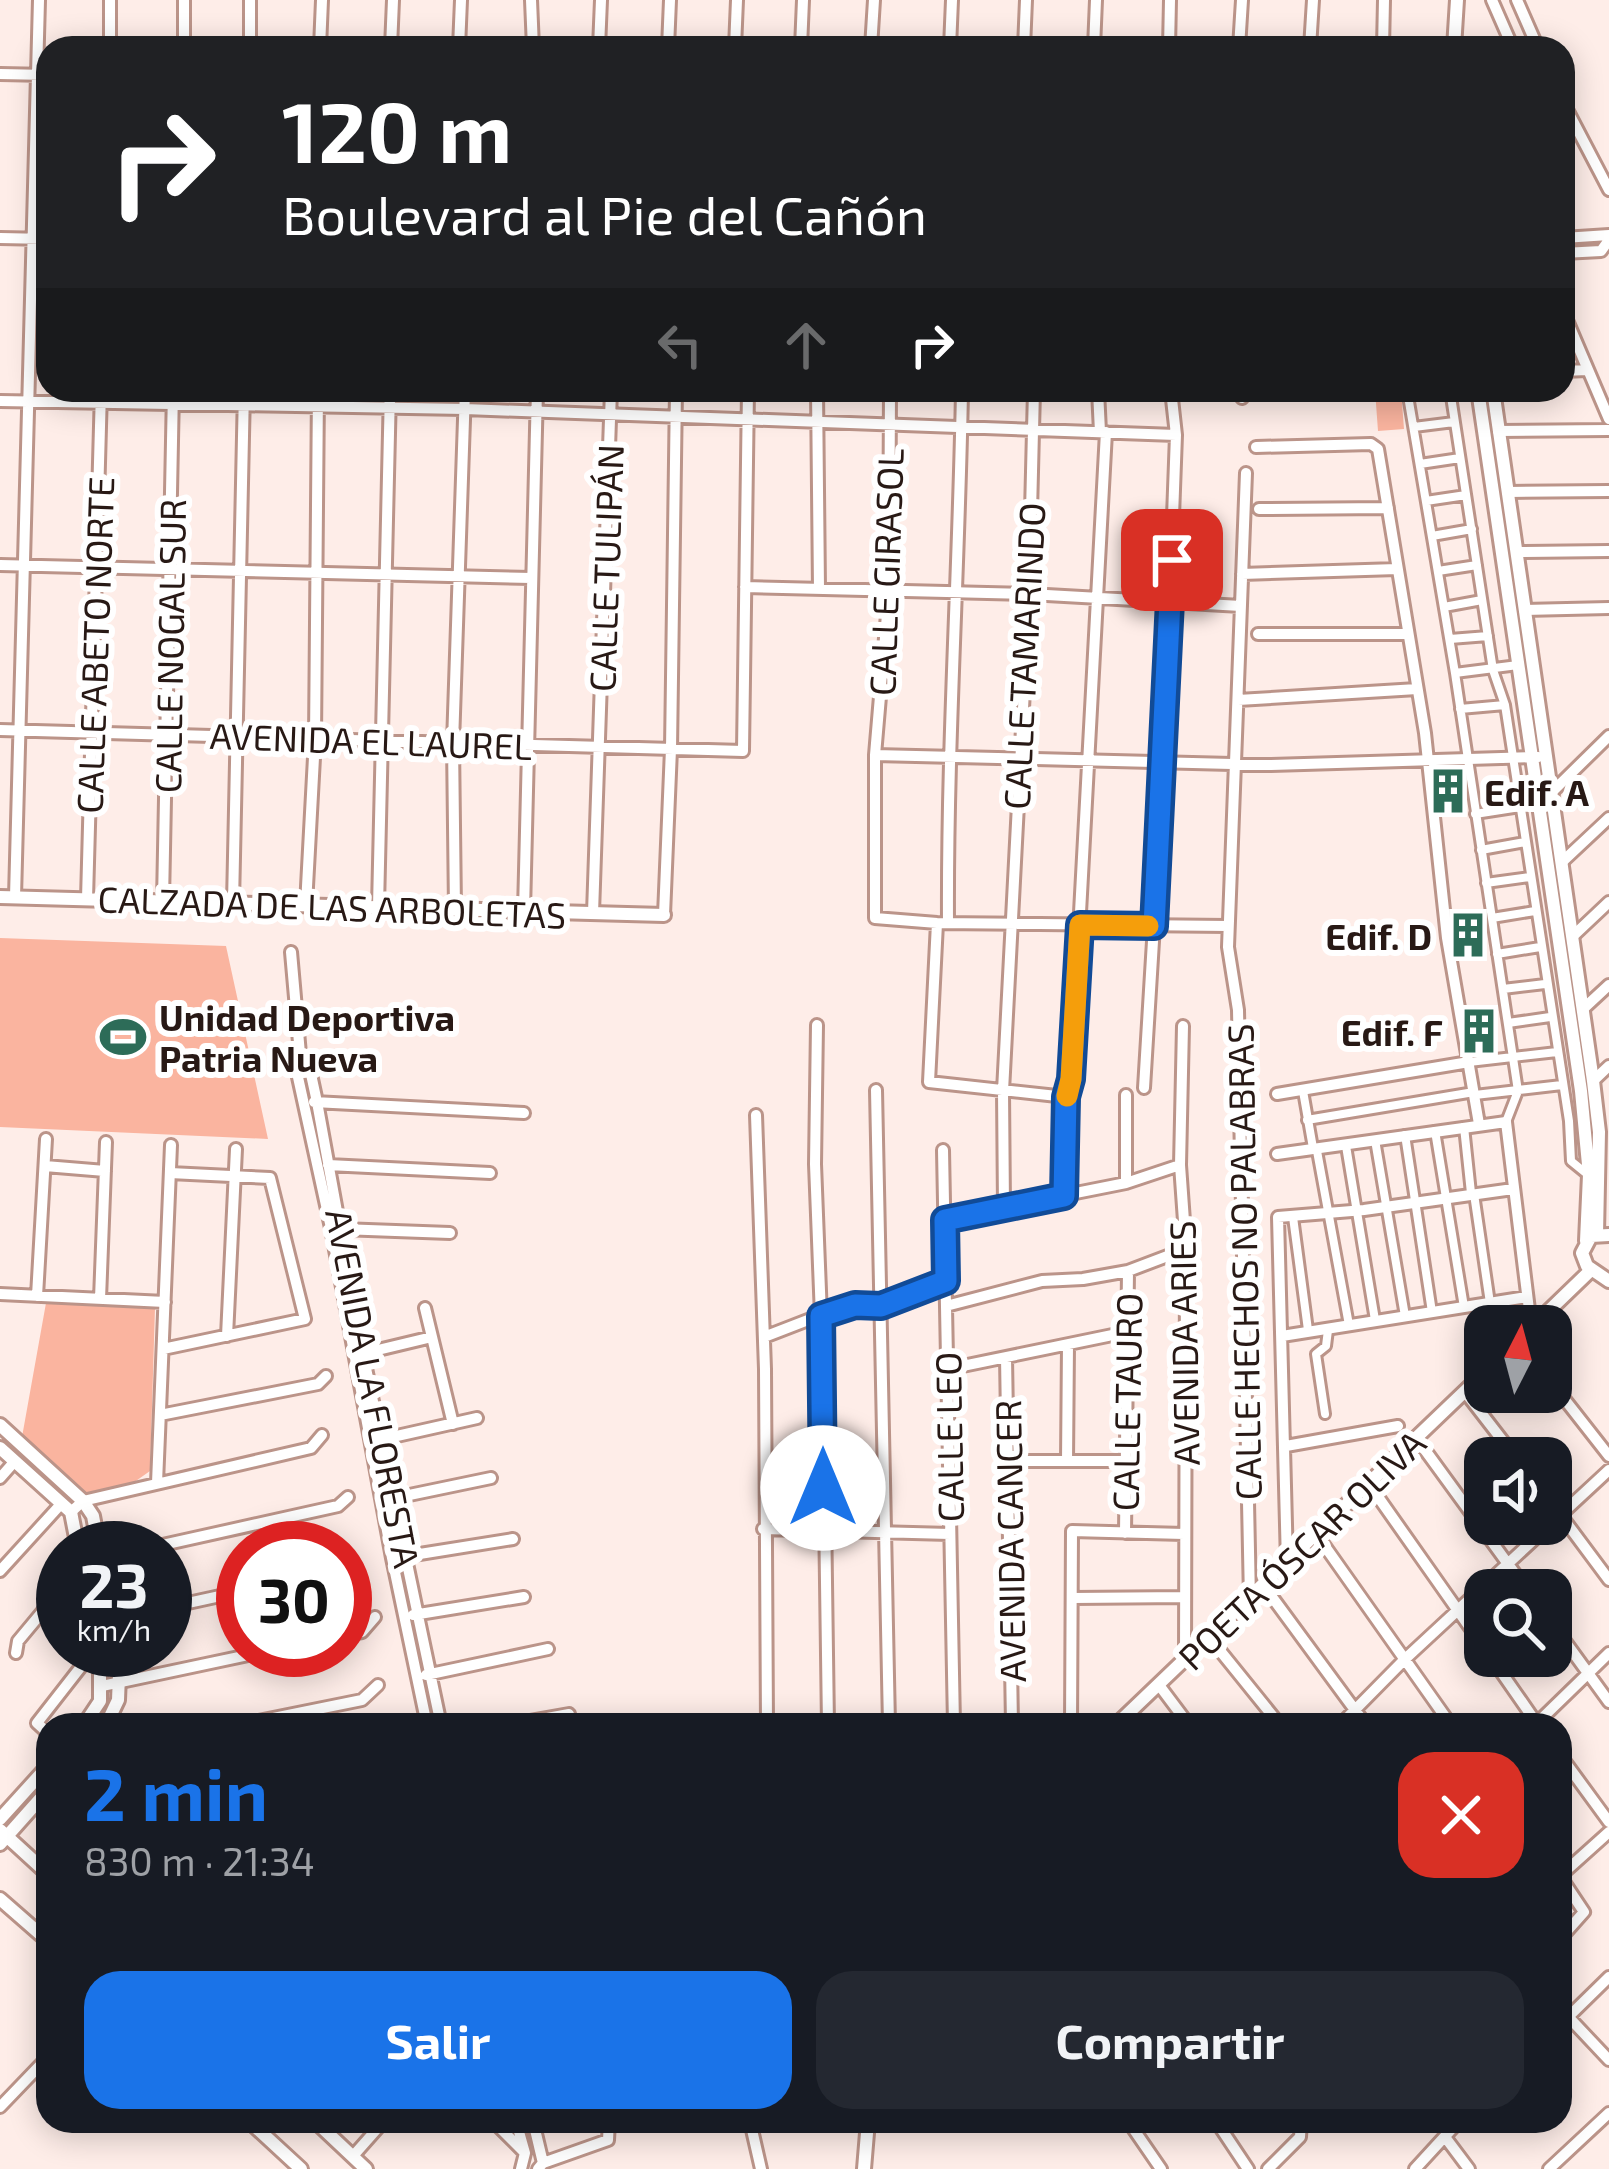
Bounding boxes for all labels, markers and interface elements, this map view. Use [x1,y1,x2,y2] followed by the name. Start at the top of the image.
[282,79,512,180] text: 120 m
[84,84,240,240] icon: right
[282,181,927,246] text: Boulevard al Pie del Cañón
[647,312,713,378] icon: left
[773,312,839,378] icon: ahead
[899,312,965,378] icon: right
[579,443,631,693] street label: CALLE TULIPÁN
[859,448,911,696] street label: CALLE GIRASOL
[67,476,121,814] street label: CALLE ABETO NORTE
[145,498,193,794] street label: CALLE NOGAL SUR
[993,501,1053,811] street label: CALLE TAMARINDO
[1121,509,1223,611] pin
[1139,527,1205,593] icon: arrive
[209,713,533,767] street label: AVENIDA EL LAUREL
[1423,766,1473,816] building icon: Edif. A
[1484,770,1589,813] place label: Edif. A
[97,876,567,936] street label: CALZADA DE LAS ARBOLETAS
[1443,910,1493,960] building icon: Edif. D
[1325,914,1432,957] place label: Edif. D
[159,995,455,1079] place label: Unidad Deportiva Patria Nueva
[1454,1006,1504,1056] building icon: Edif. F
[1341,1010,1443,1053] place label: Edif. F
[98,1012,148,1062] sports icon: Unidad Deportiva Patria Nueva
[1217,1023,1269,1501] street label: CALLE HECHOS NO PALABRAS
[318,1205,430,1572] street label: AVENIDA LA FLORESTA
[1159,1220,1207,1466] street label: AVENIDA ARIES
[1103,1292,1149,1512] street label: CALLE TAURO
[1464,1305,1572,1413] north arrow
[1464,1305,1572,1677] map controls
[925,1351,971,1523] street label: CALLE LEO
[985,1399,1033,1683] street label: AVENIDA CANCER
[1169,1420,1434,1678] street label: POETA ÓSCAR OLIVA
[760,1425,886,1551] position arrow
[1464,1437,1572,1545] button: sound
[216,1521,372,1677] speed limit sign: 30
[80,1548,148,1620] text: 23
[1464,1569,1572,1677] button: search
[77,1611,151,1647] text: km/h
[84,1749,268,1835] text: 2 min
[1398,1752,1524,1878] button: close
[84,1837,315,1884] text: 830 m · 21:34
[84,1971,792,2109] button: Salir
[816,1971,1524,2109] button: Compartir

